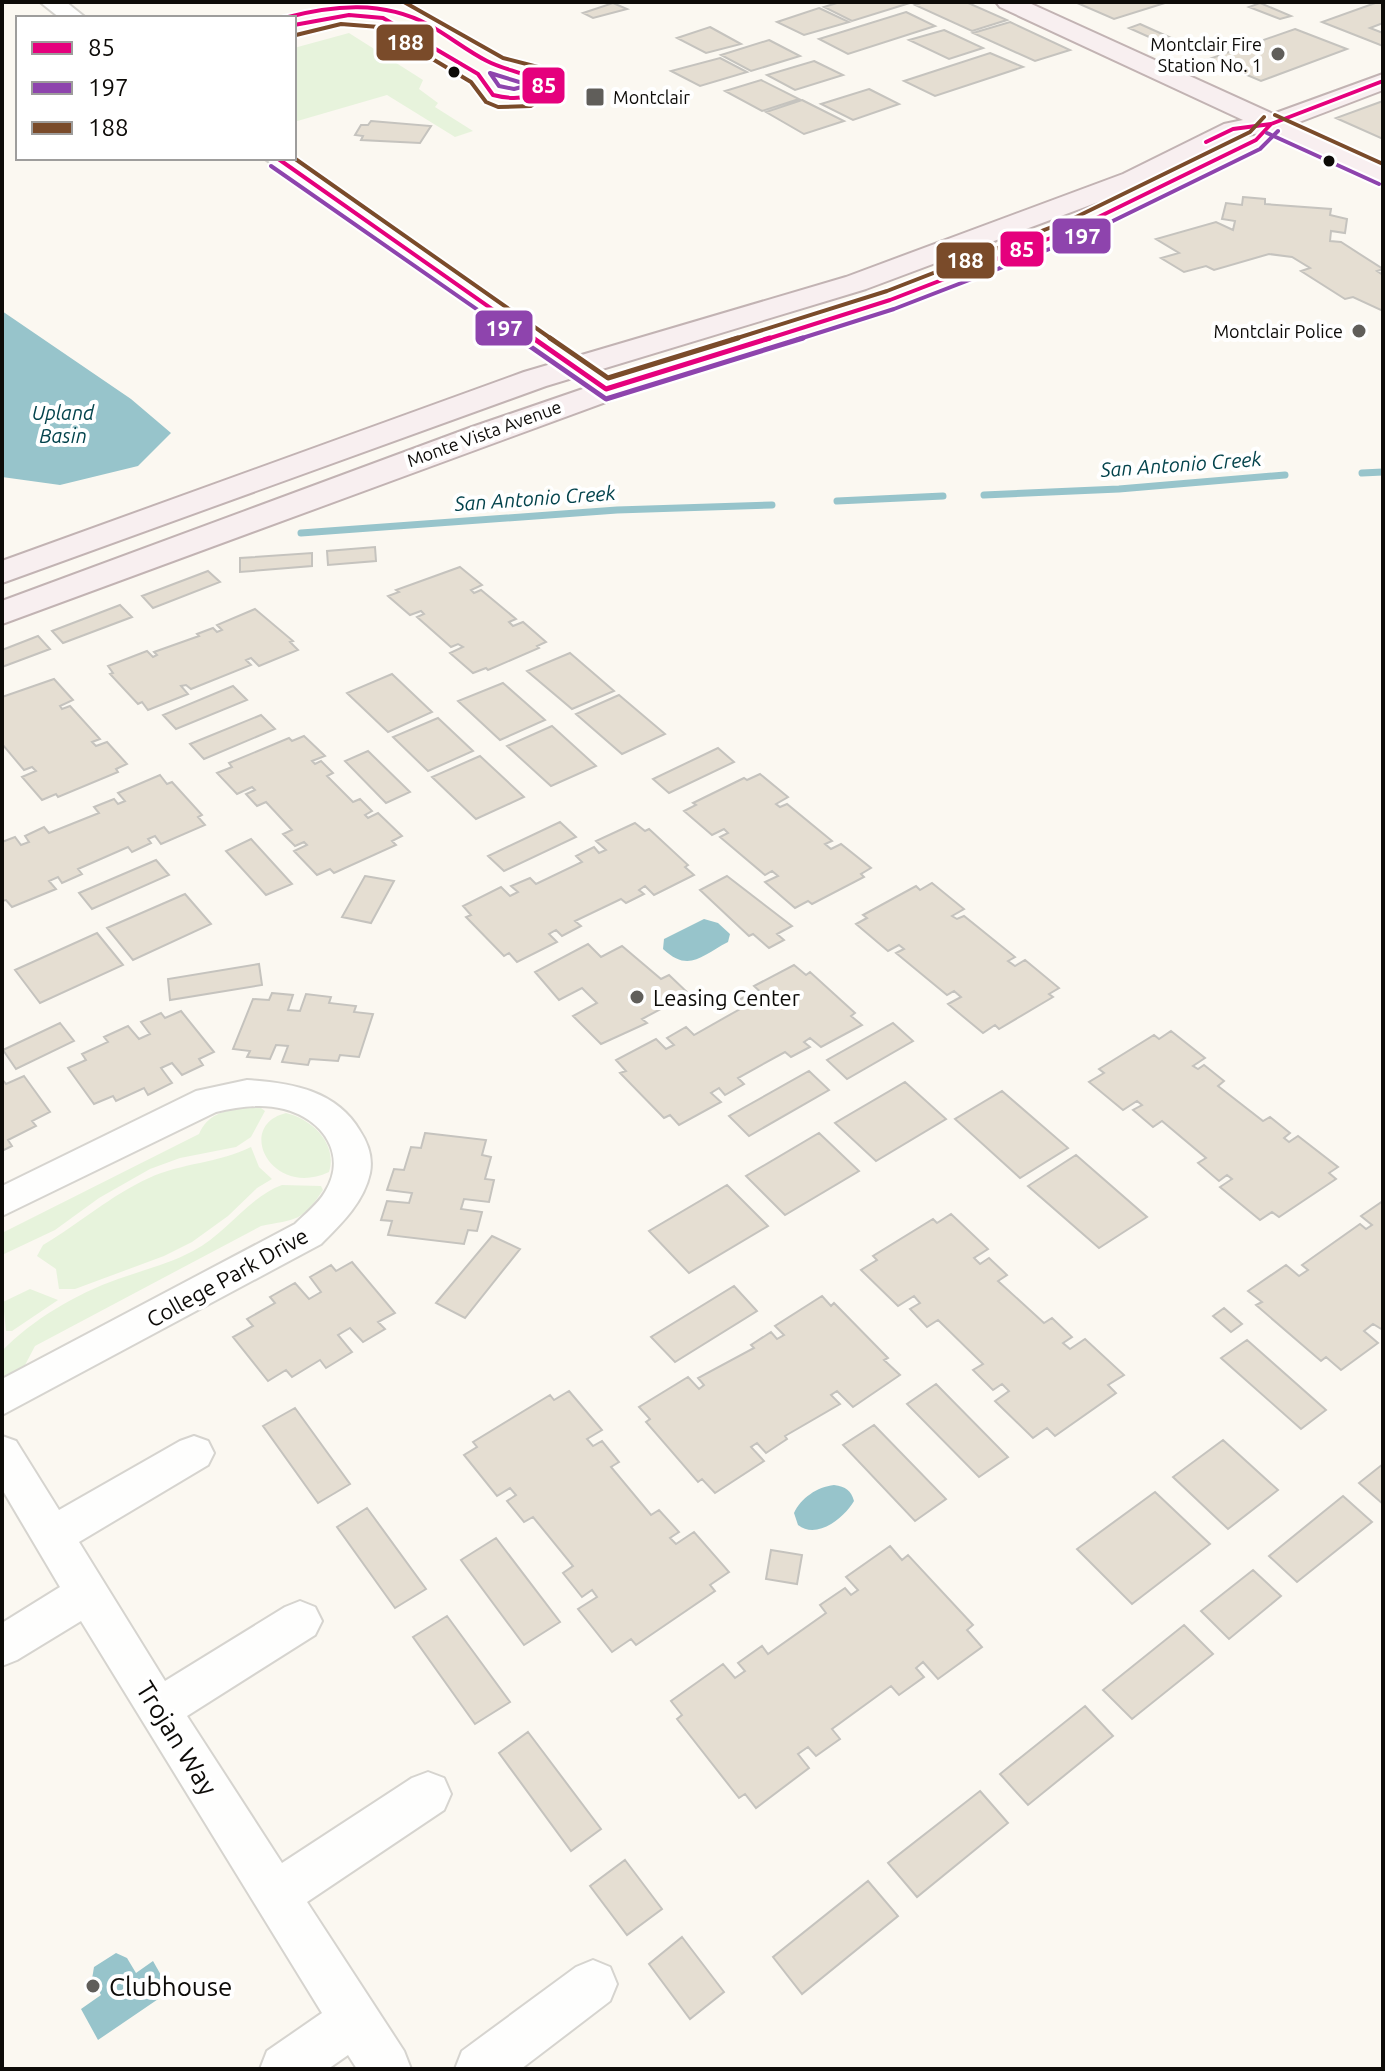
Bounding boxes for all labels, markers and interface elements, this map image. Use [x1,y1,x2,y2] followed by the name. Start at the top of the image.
[16,16,296,160] legend
[375,23,435,62] line badge: 188
[386,29,424,54] text: 188
[88,34,115,61] text: 85
[1150,34,1262,75] place label: Montclair Fire Station No. 1
[1269,45,1287,63] marker: Montclair Fire Station No. 1
[446,64,462,80] unlabelled marker
[521,66,566,105] line badge: 85
[532,72,556,97] text: 85
[88,74,129,101] text: 197
[584,86,606,108] marker: Montclair
[613,87,690,107] place label: Montclair
[88,114,129,141] text: 188
[1321,153,1337,169] unlabelled marker
[1051,217,1112,255] line badge: 197
[1063,223,1101,248] text: 197
[999,230,1045,268] line badge: 85
[1010,236,1034,261] text: 85
[935,241,996,280] line badge: 188
[946,247,984,272] text: 188
[474,309,534,347] line badge: 197
[485,315,523,340] text: 197
[1213,321,1343,341] place label: Montclair Police
[1350,322,1368,340] marker: Montclair Police
[404,396,564,470] street label: Monte Vista Avenue
[32,401,95,447] water label: Upland Basin
[1099,447,1263,481] water label: San Antonio Creek
[453,481,617,515] water label: San Antonio Creek
[653,985,801,1010] place label: Leasing Center
[628,988,646,1006] marker: Leasing Center
[142,1222,312,1332] street label: College Park Drive
[131,1676,223,1800] street label: Trojan Way
[109,1972,232,2001] place label: Clubhouse
[84,1977,102,1995] marker: Clubhouse

